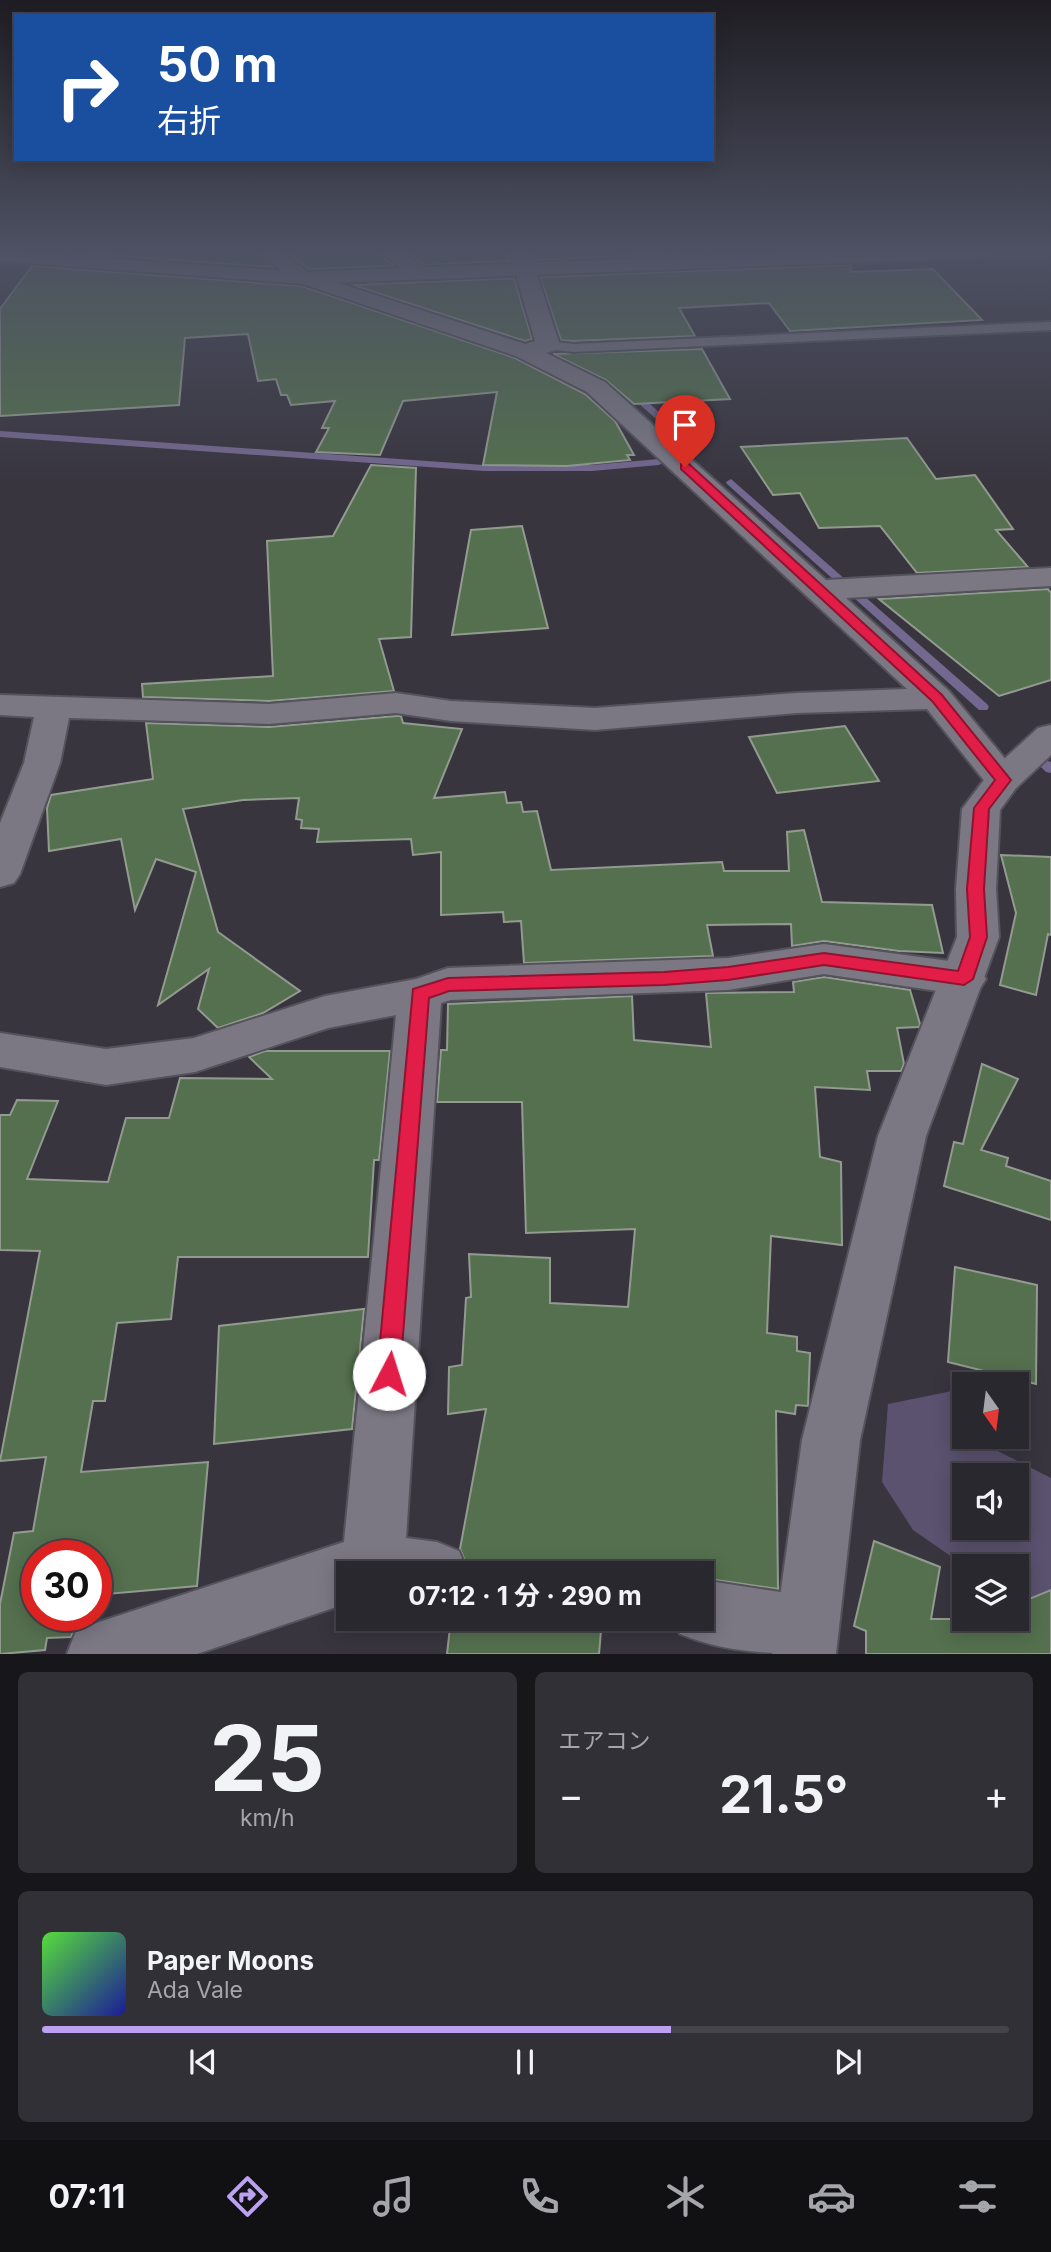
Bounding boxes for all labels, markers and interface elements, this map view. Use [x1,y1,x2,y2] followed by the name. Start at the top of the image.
[157,35,278,94] text: 50 m
[42,42,133,133] icon: right
[157,101,221,140] text: 右折
[655,395,715,467] pin
[666,406,704,444] icon: arrive
[352,1337,426,1411] position arrow
[952,1372,1029,1449] north arrow
[952,1372,1029,1631] map controls
[952,1463,1029,1540] button: sound
[21,1540,112,1631] speed limit sign: 30
[952,1554,1029,1631] button: layers
[408,1580,642,1611] text: 07:12 · 1 分 · 290 m
[210,1703,325,1813] text: 25
[559,1727,651,1755] text: エアコン
[719,1763,848,1826] text: 21.5°
[559,1772,584,1818] text: −
[984,1772,1009,1818] text: +
[240,1804,295,1832] text: km/h
[147,1945,314,1976] text: Paper Moons
[147,1976,243,2004] text: Ada Vale
[184,2043,222,2081] icon: previous
[506,2043,544,2081] icon: pause
[829,2043,867,2081] icon: next
[223,2172,272,2221] icon: directions
[369,2172,418,2221] icon: music
[515,2172,564,2221] icon: phone
[661,2172,710,2221] icon: climate
[807,2172,856,2221] icon: car
[953,2172,1002,2221] icon: filters
[49,2177,125,2216] text: 07:11

